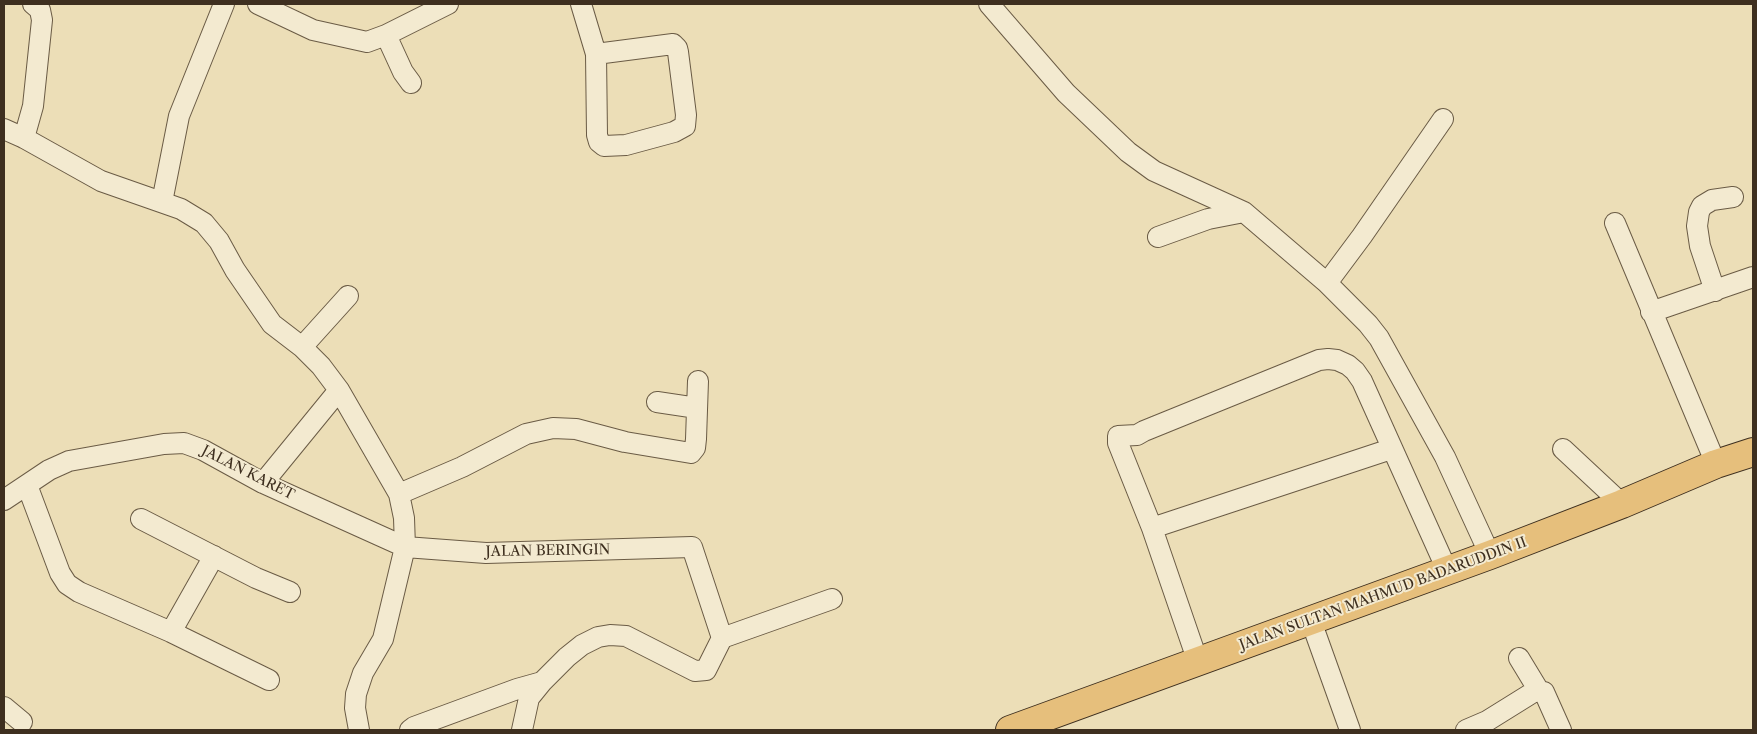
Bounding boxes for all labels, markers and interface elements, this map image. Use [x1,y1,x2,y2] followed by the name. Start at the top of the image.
[199,442,297,504] street label: JALAN KARET
[1237,534,1529,654] street label: JALAN SULTAN MAHMUD BADARUDDIN II
[486,542,610,560] street label: JALAN BERINGIN

